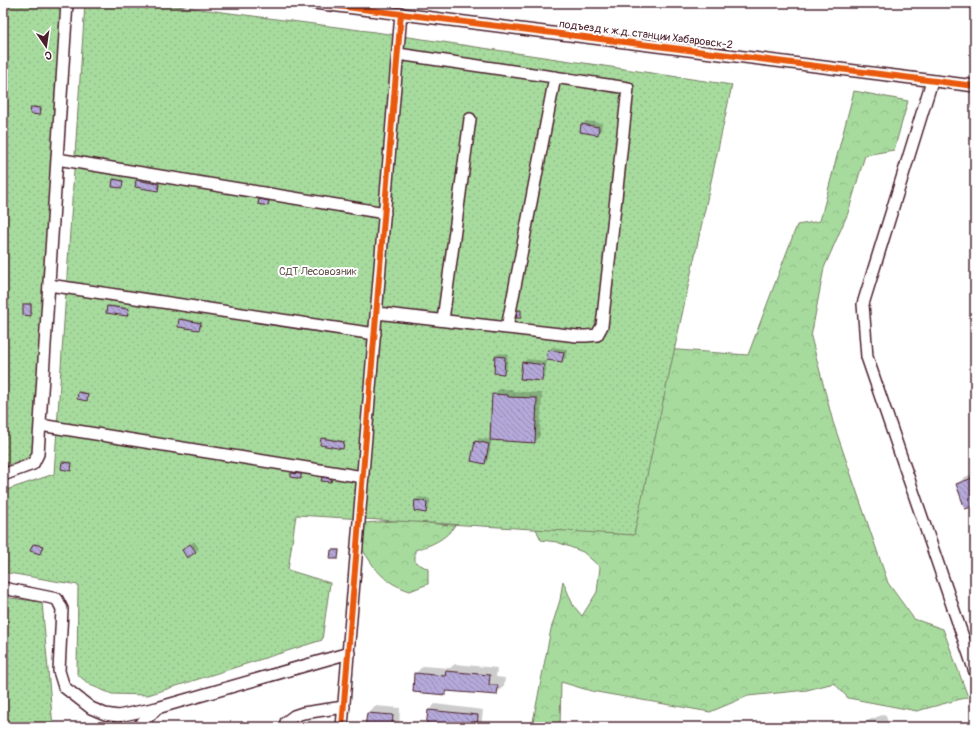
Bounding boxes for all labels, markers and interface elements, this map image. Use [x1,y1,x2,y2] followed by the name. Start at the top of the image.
[558,17,733,52] street label: подъезд к ж.д. станции Хабаровск-2
[26,26,66,66] north arrow
[43,48,53,62] text: С
[279,265,357,278] park label: СДТ Лесовозник

